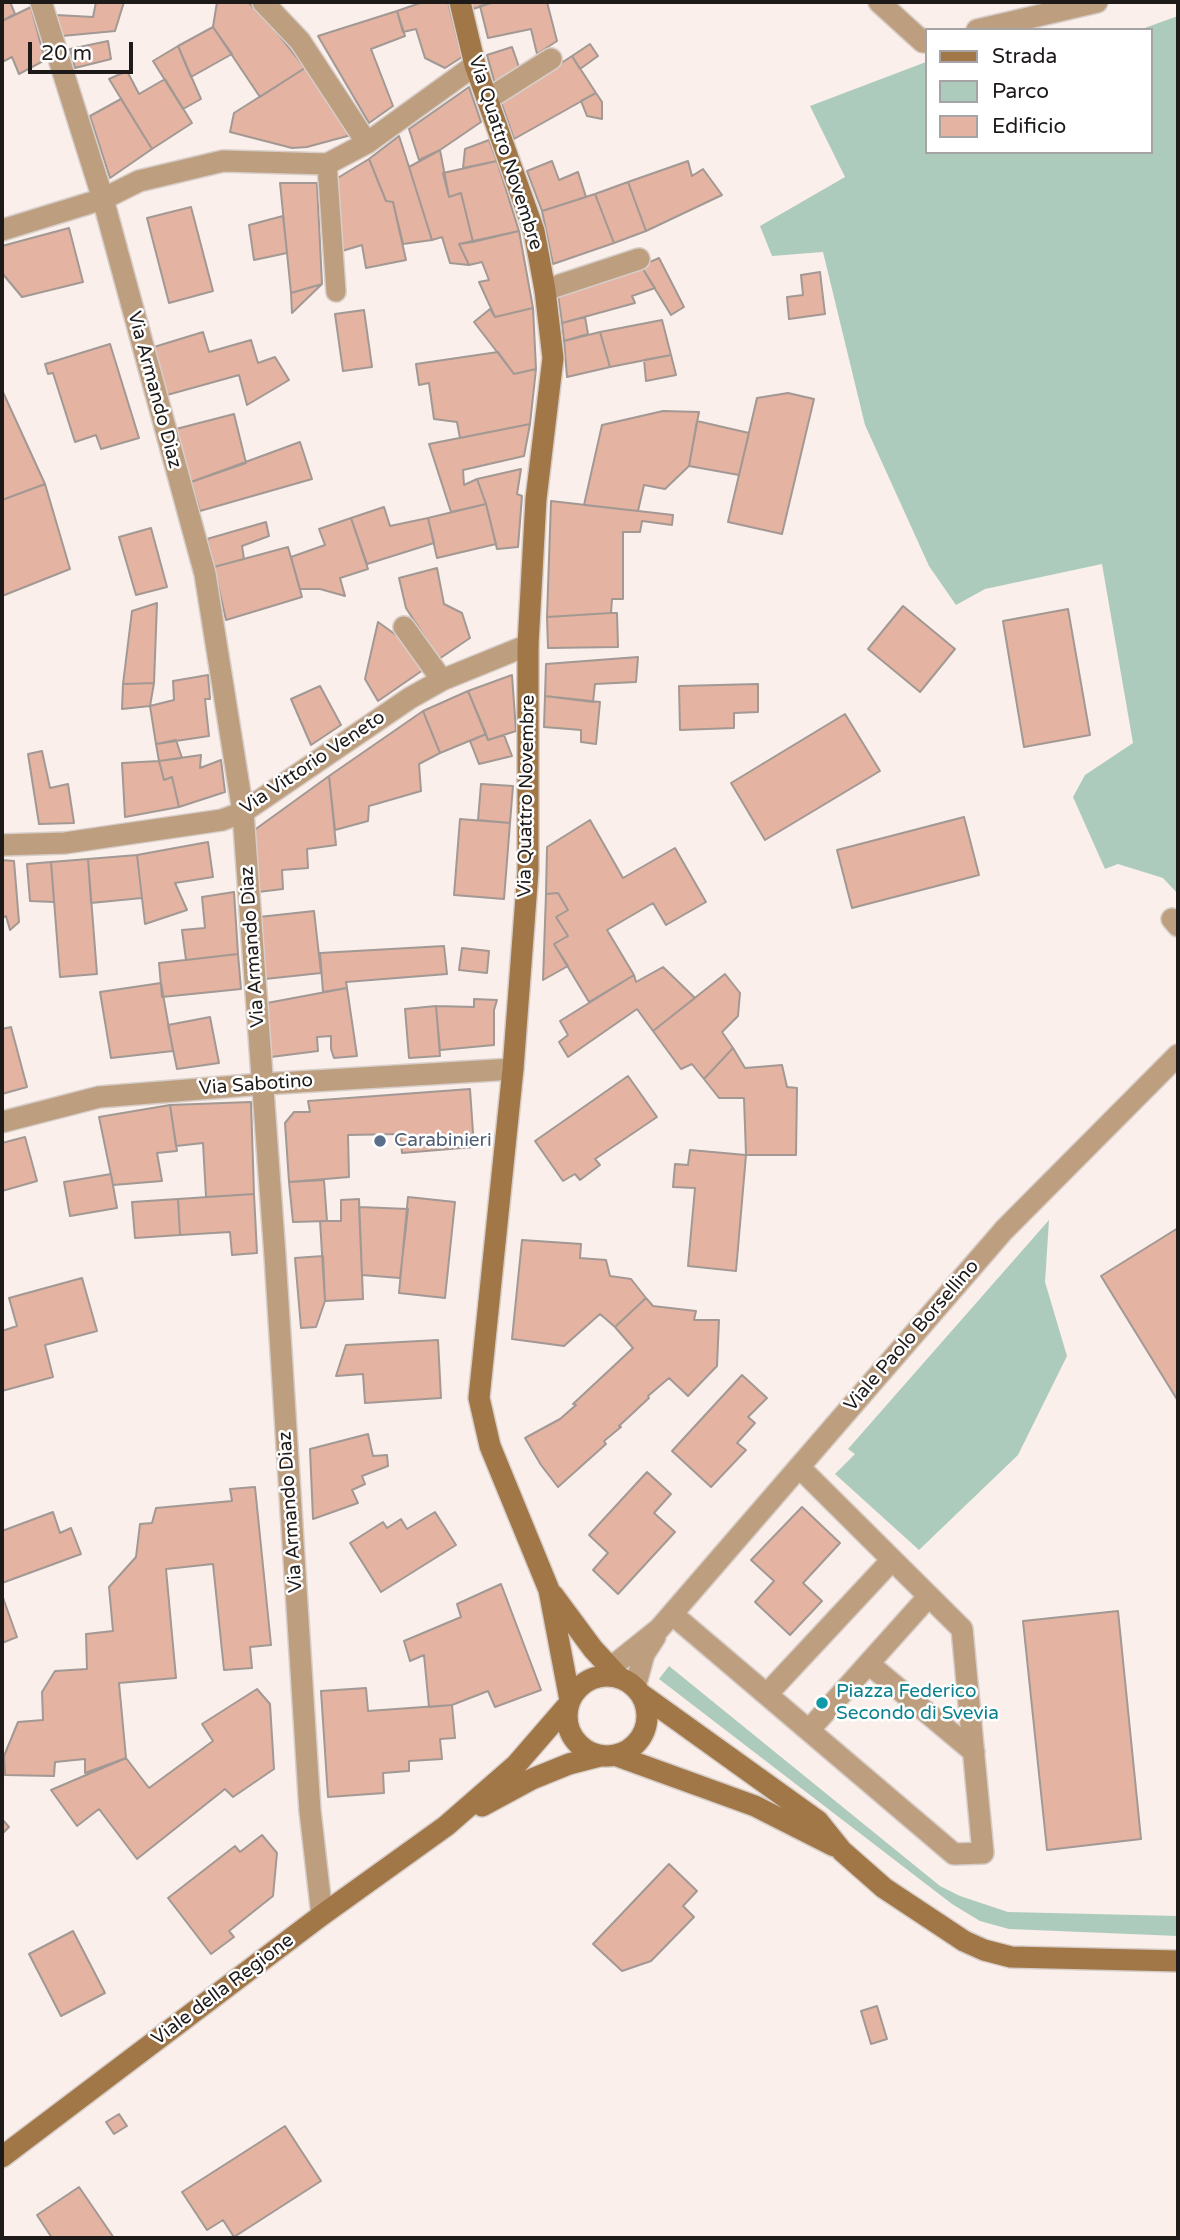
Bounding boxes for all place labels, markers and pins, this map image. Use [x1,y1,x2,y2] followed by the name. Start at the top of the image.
[394,1130,492,1152] place label: Carabinieri
[372,1133,388,1149] marker: Carabinieri
[836,1681,999,1725] place label: Piazza Federico Secondo di Svevia
[814,1695,830,1711] marker: Piazza Federico Secondo di Svevia

